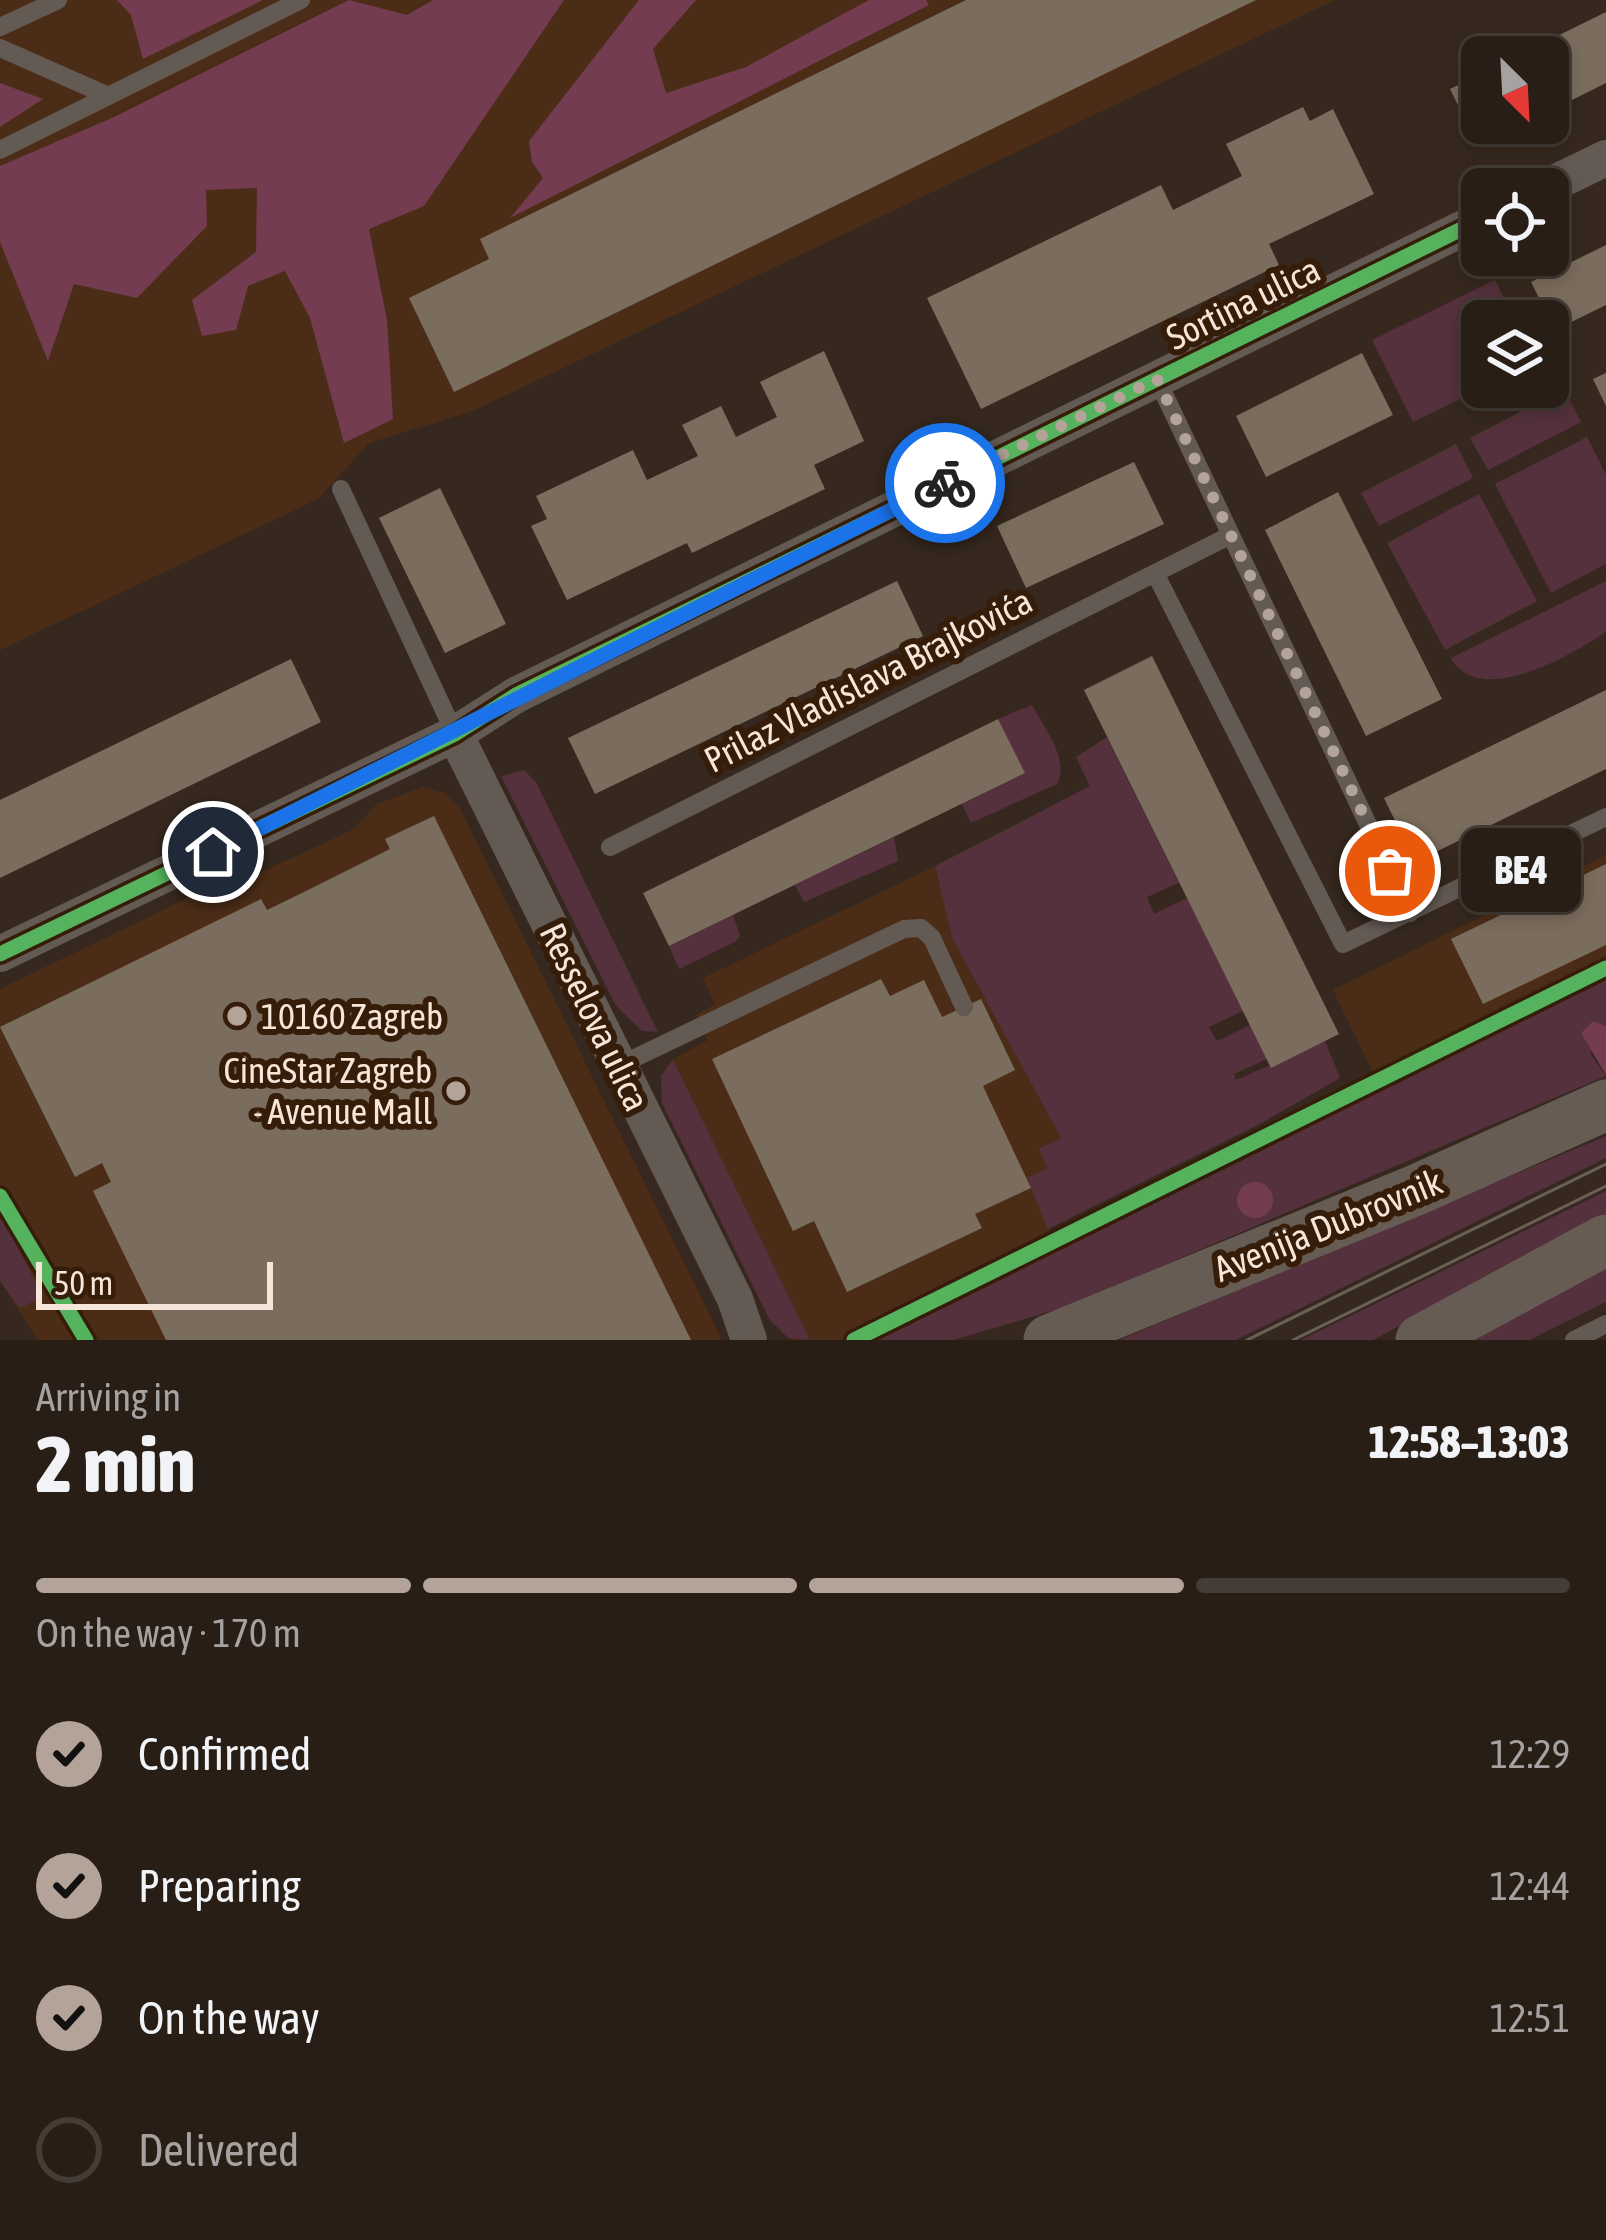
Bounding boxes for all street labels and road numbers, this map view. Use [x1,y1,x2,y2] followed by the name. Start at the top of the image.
[1159,248,1327,358] street label: Sortina ulica
[697,579,1039,781] street label: Prilaz Vladislava Brajkovića
[532,916,658,1118] street label: Resselova ulica
[1208,1160,1448,1290] street label: Avenija Dubrovnik

